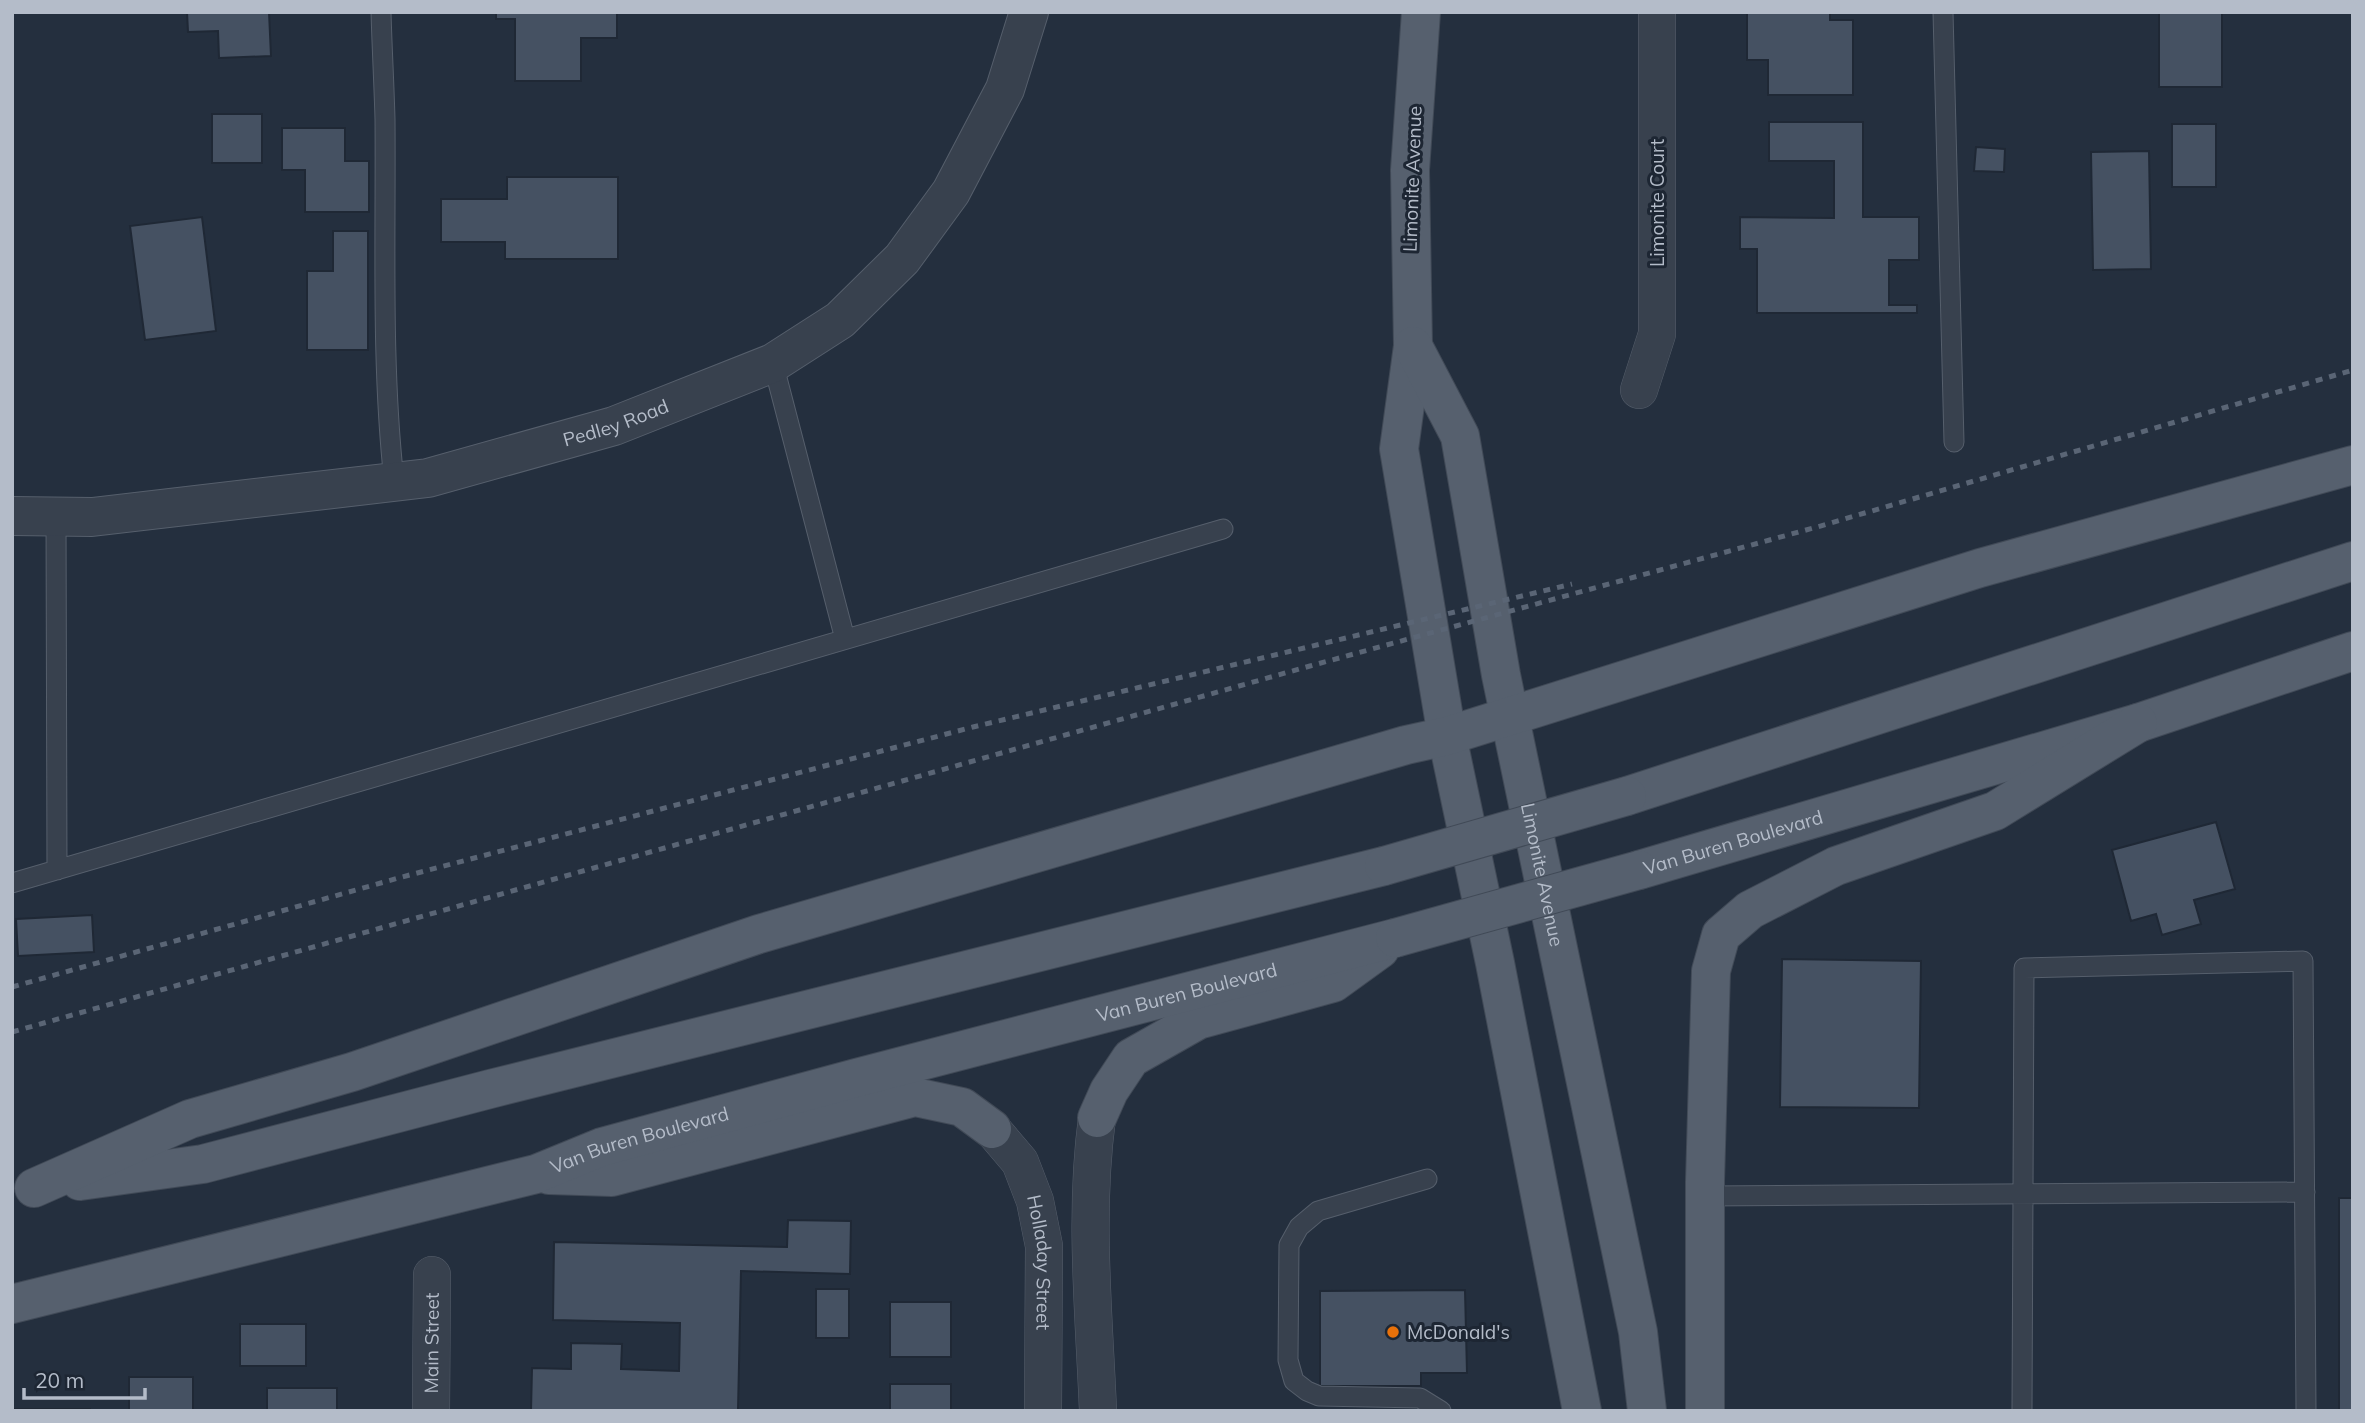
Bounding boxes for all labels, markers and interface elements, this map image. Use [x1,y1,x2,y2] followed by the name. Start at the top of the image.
[1397,106,1427,252] street label: Limonite Avenue
[1645,139,1669,267] street label: Limonite Court
[560,394,672,452] street label: Pedley Road
[1516,801,1569,949] street label: Limonite Avenue
[1640,805,1826,880] street label: Van Buren Boulevard
[1094,957,1280,1027] street label: Van Buren Boulevard
[546,1101,731,1179] street label: Van Buren Boulevard
[1022,1193,1057,1331] street label: Holladay Street
[419,1292,444,1394] street label: Main Street
[1407,1320,1510,1344] place label: McDonald's
[1385,1324,1401,1340] marker: McDonald's
[24,1356,145,1400] scale bar
[35,1367,84,1393] text: 20 m

